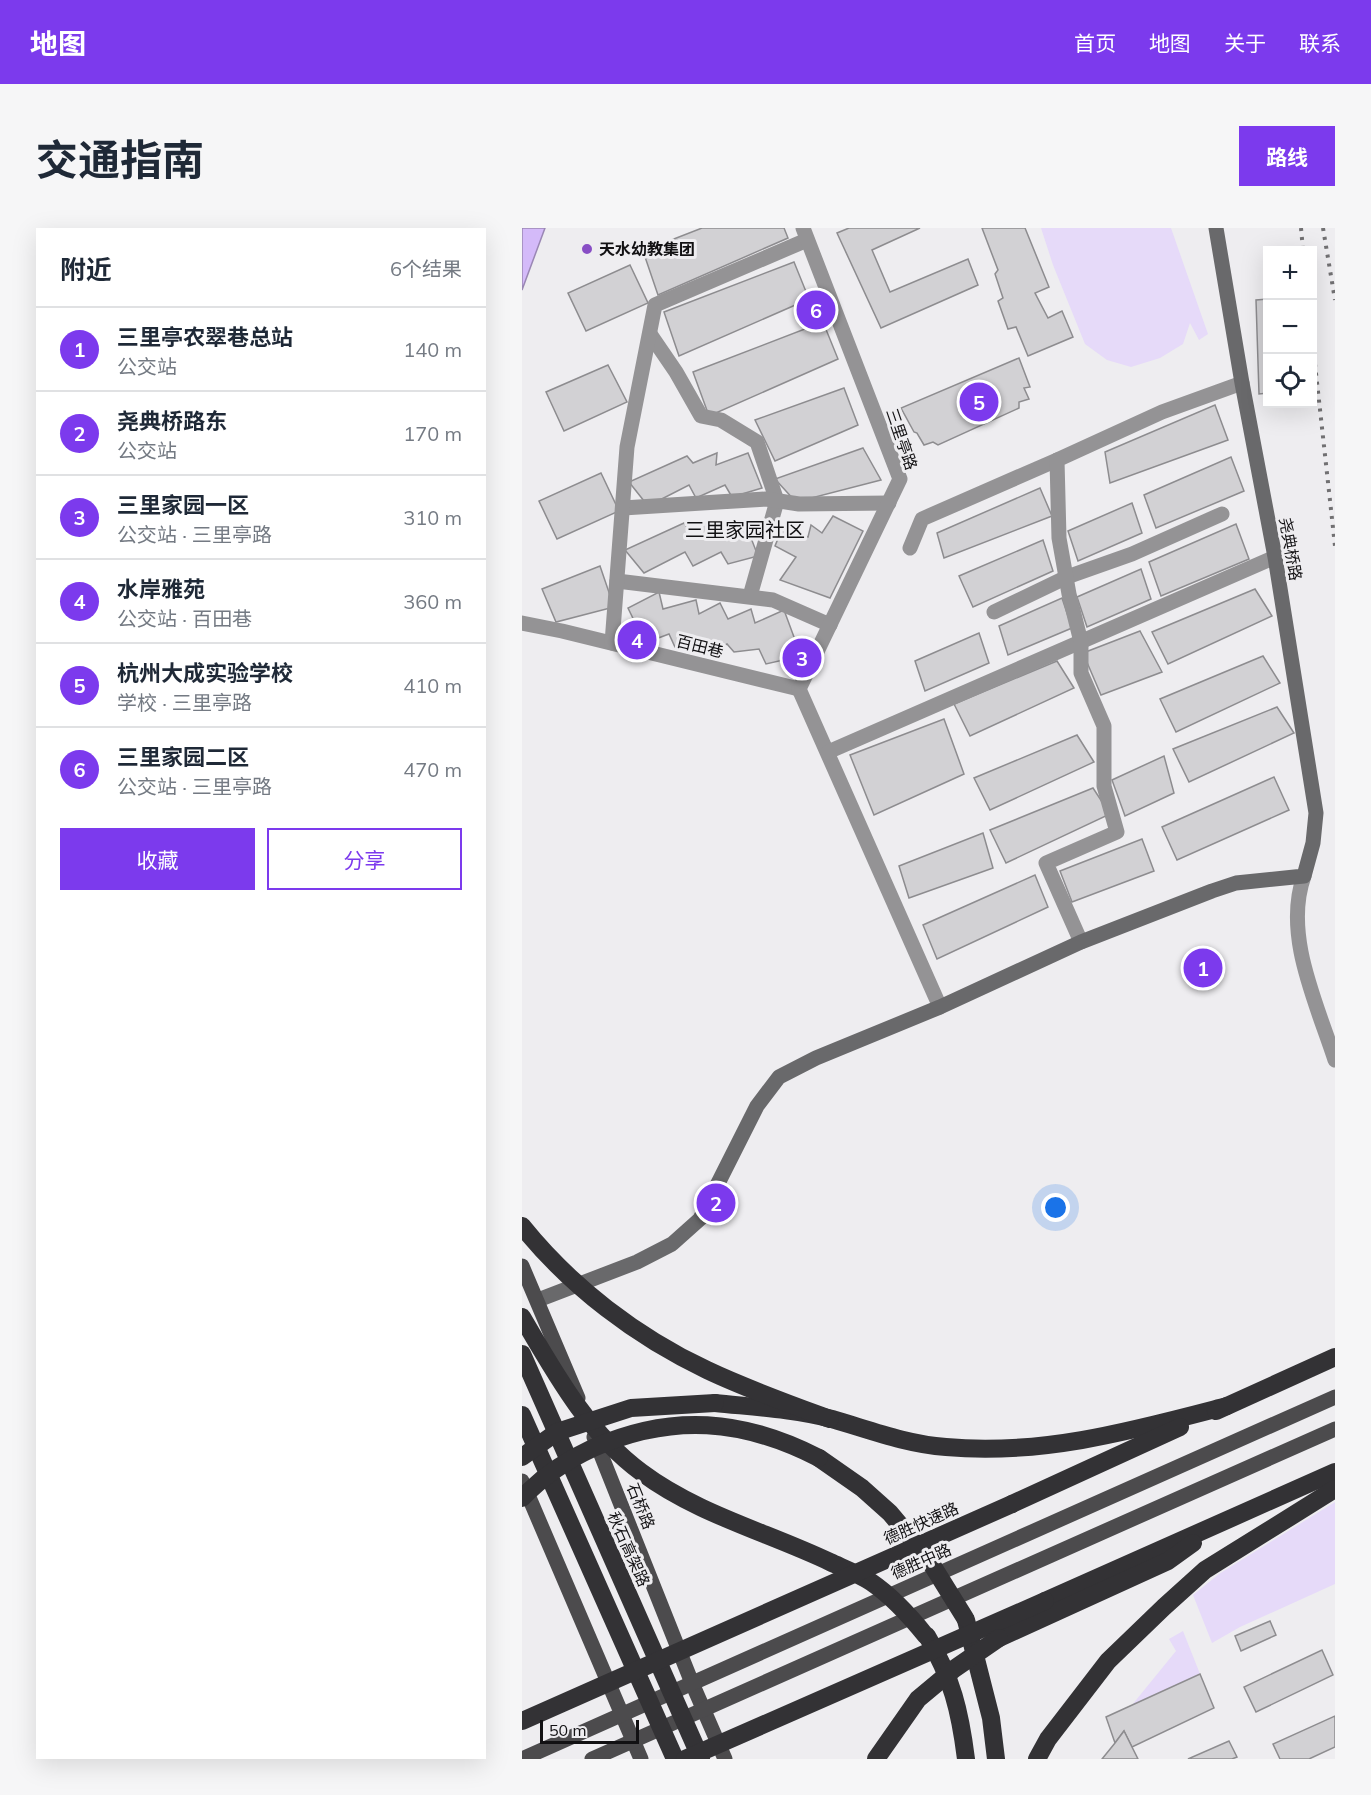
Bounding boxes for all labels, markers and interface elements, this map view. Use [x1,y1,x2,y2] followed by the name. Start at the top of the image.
[30,26,86,61] text: 地图
[1074,30,1116,56] text: 首页
[1149,30,1191,56] text: 地图
[1224,30,1266,56] text: 关于
[1299,30,1341,56] text: 联系
[1239,126,1335,186] button: 路线
[36,133,204,186] text: 交通指南
[599,239,695,259] place label: 天水幼教集团
[580,242,594,256] marker: 天水幼教集团
[1263,246,1317,408] map controls
[1263,246,1317,300] button: +
[60,253,112,286] text: 附近
[390,256,462,281] text: 6个结果
[796,288,836,332] pin: 6
[1263,300,1317,354] button: −
[117,323,293,351] text: 三里亭农翠巷总站
[74,337,86,362] text: 1
[403,337,462,362] text: 140 m
[117,354,177,379] text: 公交站
[1263,354,1317,408] button: locate
[960,380,998,424] pin: 5
[882,405,922,473] street label: 三里亭路
[117,407,227,435] text: 尧典桥路东
[74,421,86,446] text: 2
[403,421,462,446] text: 170 m
[117,438,177,463] text: 公交站
[117,491,249,519] text: 三里家园一区
[74,505,86,530] text: 3
[403,505,462,530] text: 310 m
[1276,516,1306,582] street label: 尧典桥路
[685,517,805,542] district label: 三里家园社区
[117,522,272,547] text: 公交站 · 三里亭路
[117,575,205,603] text: 水岸雅苑
[74,589,86,614] text: 4
[403,589,462,614] text: 360 m
[117,606,252,631] text: 公交站 · 百田巷
[618,618,656,662] pin: 4
[674,630,726,662] street label: 百田巷
[782,636,822,680] pin: 3
[117,659,293,687] text: 杭州大成实验学校
[74,673,86,698] text: 5
[403,673,462,698] text: 410 m
[117,690,252,715] text: 学校 · 三里亭路
[117,743,249,771] text: 三里家园二区
[74,757,86,782] text: 6
[403,757,462,782] text: 470 m
[117,774,272,799] text: 公交站 · 三里亭路
[60,828,255,890] button: 收藏
[267,828,462,890] button: 分享
[1184,946,1222,990] pin: 1
[696,1180,736,1226] pin: 2
[1041,1193,1070,1222] your location
[623,1480,659,1532] street label: 石桥路
[880,1498,962,1548] street label: 德胜快速路
[604,1508,654,1590] street label: 秋石高架路
[888,1539,954,1583] street label: 德胜中路
[540,1717,639,1744] scale bar
[549,1720,586,1740] text: 50 m

